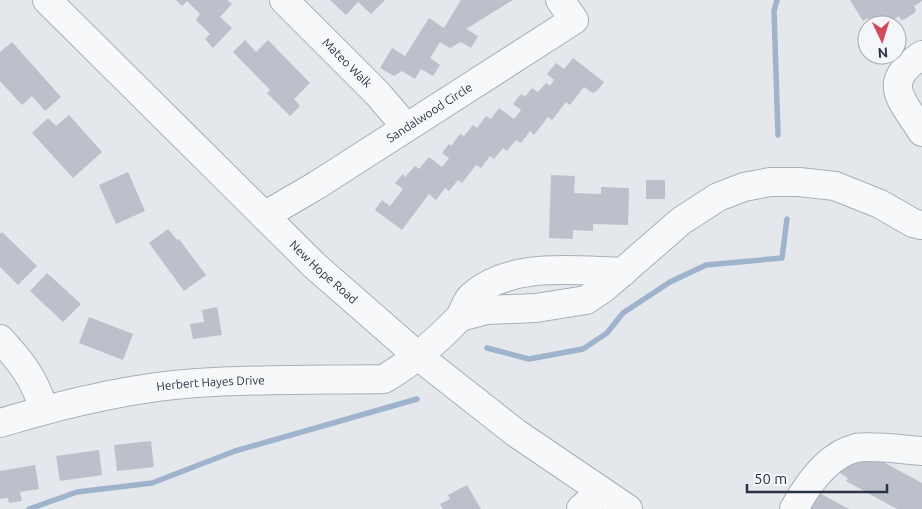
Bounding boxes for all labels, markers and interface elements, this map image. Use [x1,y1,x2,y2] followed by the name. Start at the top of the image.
[857,15,907,65] north arrow
[320,35,375,90] street label: Mateo Walk
[877,45,889,61] text: N
[384,80,474,145] street label: Sandalwood Circle
[287,238,360,306] street label: New Hope Road
[156,373,265,393] street label: Herbert Hayes Drive
[747,462,887,494] scale bar
[754,470,787,487] text: 50 m

